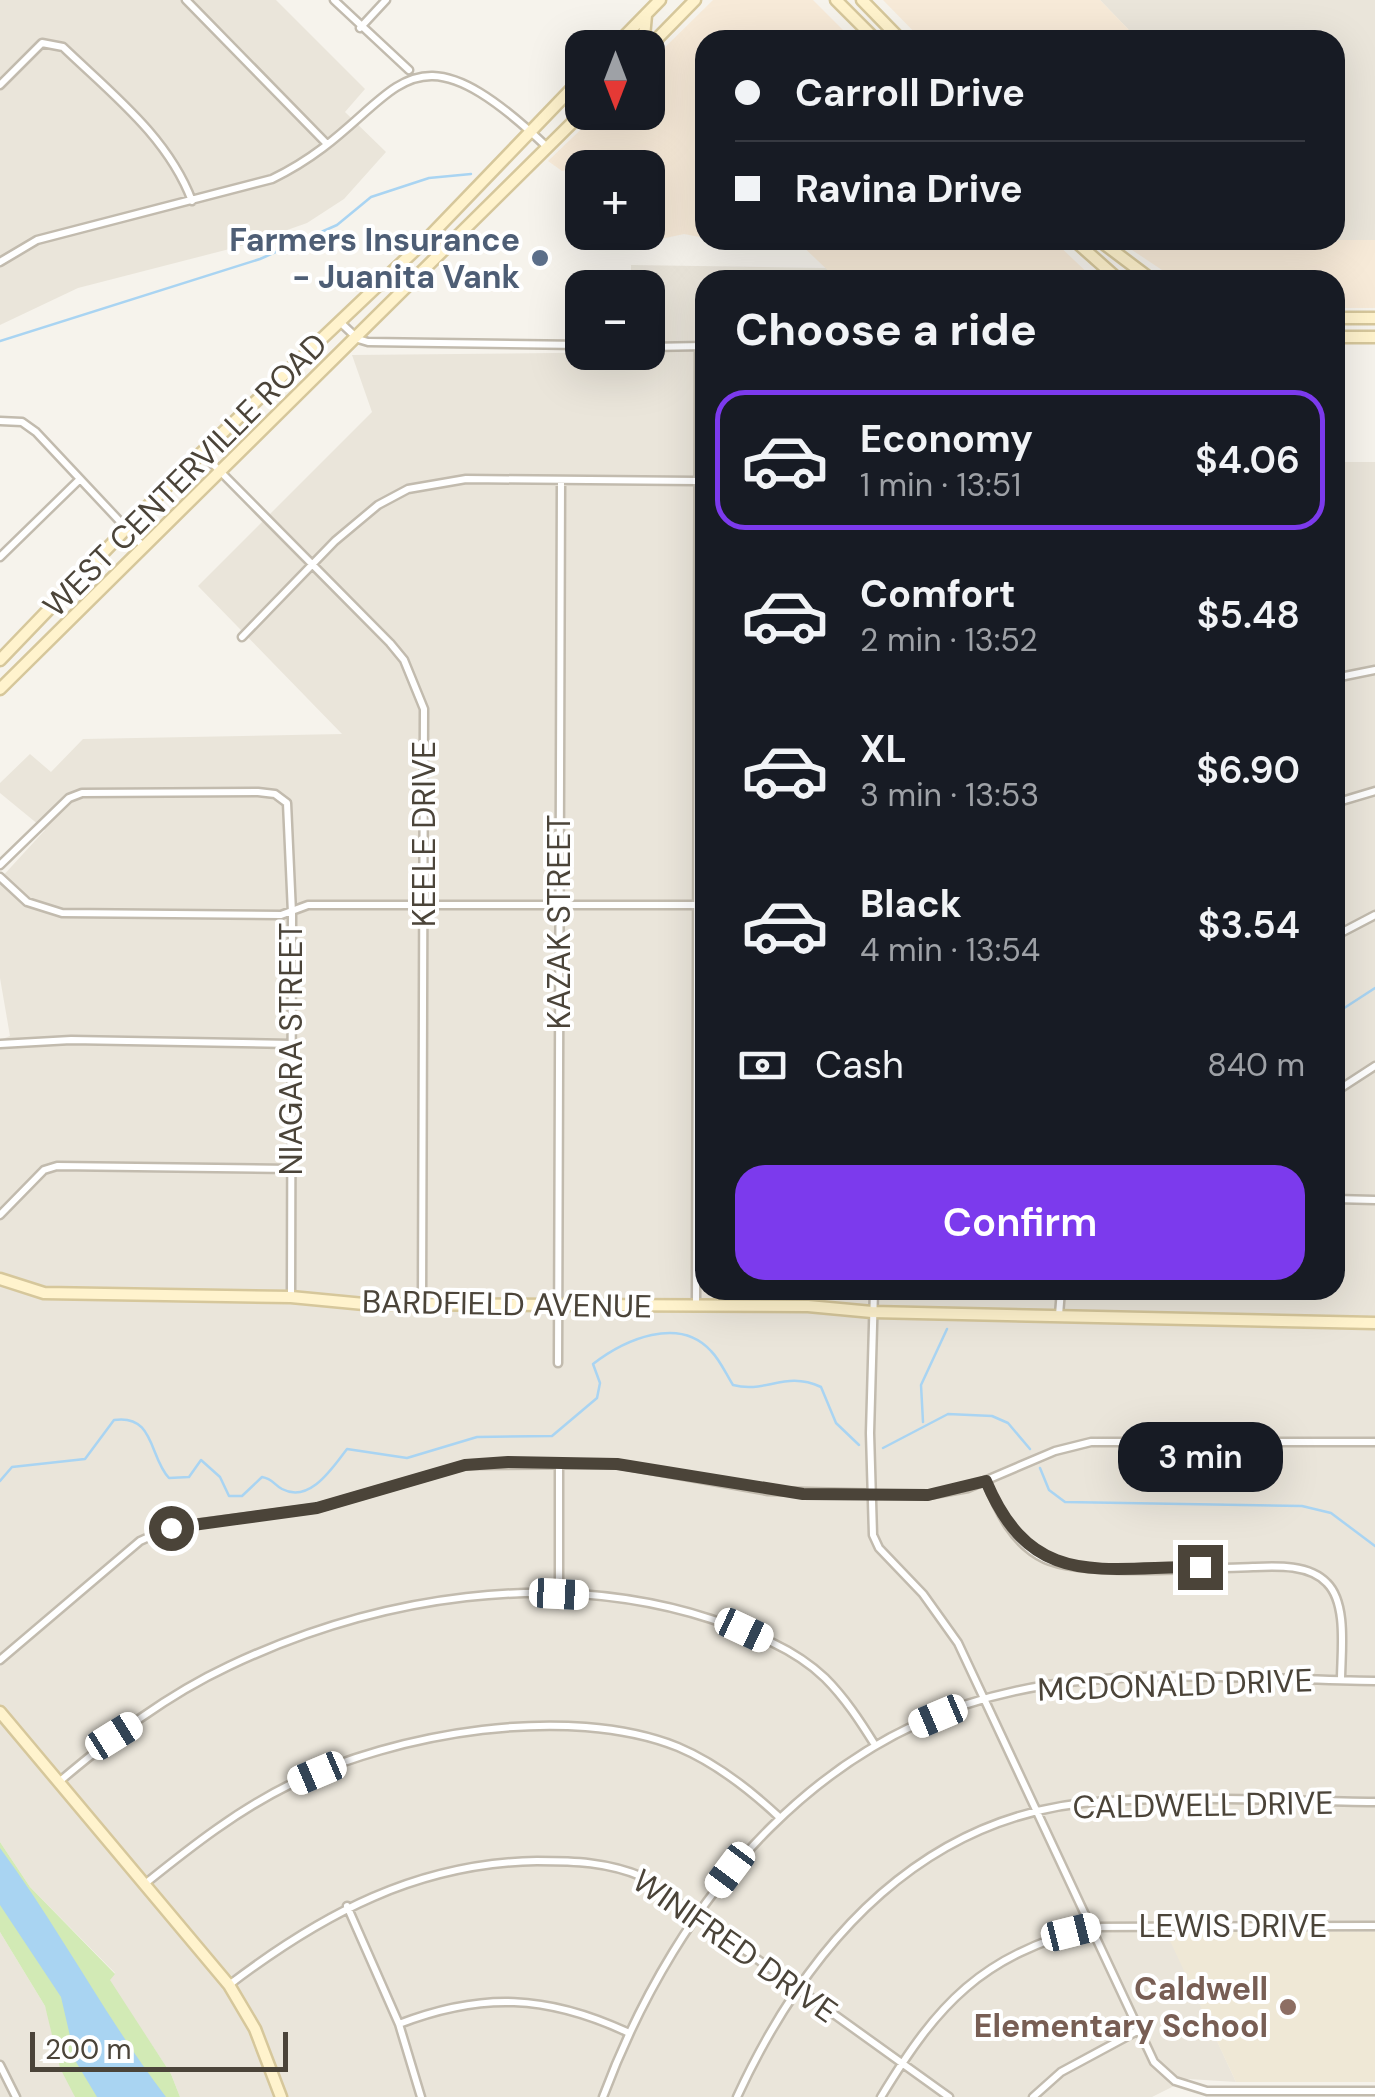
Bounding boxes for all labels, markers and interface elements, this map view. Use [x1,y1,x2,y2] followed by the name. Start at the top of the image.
[565,30,665,130] north arrow
[565,30,665,370] map controls
[795,68,1025,118] text: Carroll Drive
[565,150,665,250] button: +
[795,164,1023,214] text: Ravina Drive
[229,219,520,298] place label: Farmers Insurance - Juanita Vank
[529,247,551,269] marker: Farmers Insurance - Juanita Vank
[565,270,665,370] button: −
[735,300,1037,359] text: Choose a ride
[34,324,336,626] street label: WEST CENTERVILLE ROAD
[860,414,1033,464] text: Economy
[740,415,830,505] icon: car
[1195,435,1300,485] text: $4.06
[860,464,1021,506] text: 1 min · 13:51
[860,569,1016,619] text: Comfort
[740,570,830,660] icon: car
[1197,590,1300,640] text: $5.48
[860,619,1038,661] text: 2 min · 13:52
[860,724,907,774] text: XL
[740,725,830,815] icon: car
[403,741,445,927] street label: KEELE DRIVE
[1196,745,1300,795] text: $6.90
[860,774,1039,816] text: 3 min · 13:53
[538,815,580,1029] street label: KAZAK STREET
[860,879,962,929] text: Black
[740,880,830,970] icon: car
[1198,900,1300,950] text: $3.54
[270,922,312,1175] street label: NIAGARA STREET
[860,929,1040,971] text: 4 min · 13:54
[735,1038,790,1093] icon: cash
[815,1040,904,1090] text: Cash
[1207,1044,1305,1086] text: 840 m
[735,1165,1305,1280] button: Confirm
[362,1280,652,1328] street label: BARDFIELD AVENUE
[1118,1422,1282,1492] callout: 3 min
[1158,1436,1243,1478] text: 3 min
[149,1506,194,1551] route start
[1178,1545,1223,1590] route end
[528,1577,590,1611] car
[710,1604,778,1656] car
[1037,1659,1313,1711] street label: MCDONALD DRIVE
[905,1690,971,1742] car
[81,1707,147,1765] car
[284,1747,350,1799] car
[1072,1782,1334,1828] street label: CALDWELL DRIVE
[700,1837,760,1903] car
[624,1860,846,2032] street label: WINIFRED DRIVE
[1139,1905,1327,1947] street label: LEWIS DRIVE
[1038,1910,1104,1954] car
[974,1968,1268,2047] place label: Caldwell Elementary School
[1277,1996,1299,2018] marker: Caldwell Elementary School
[30,2027,288,2072] scale bar
[45,2031,132,2068] text: 200 m

